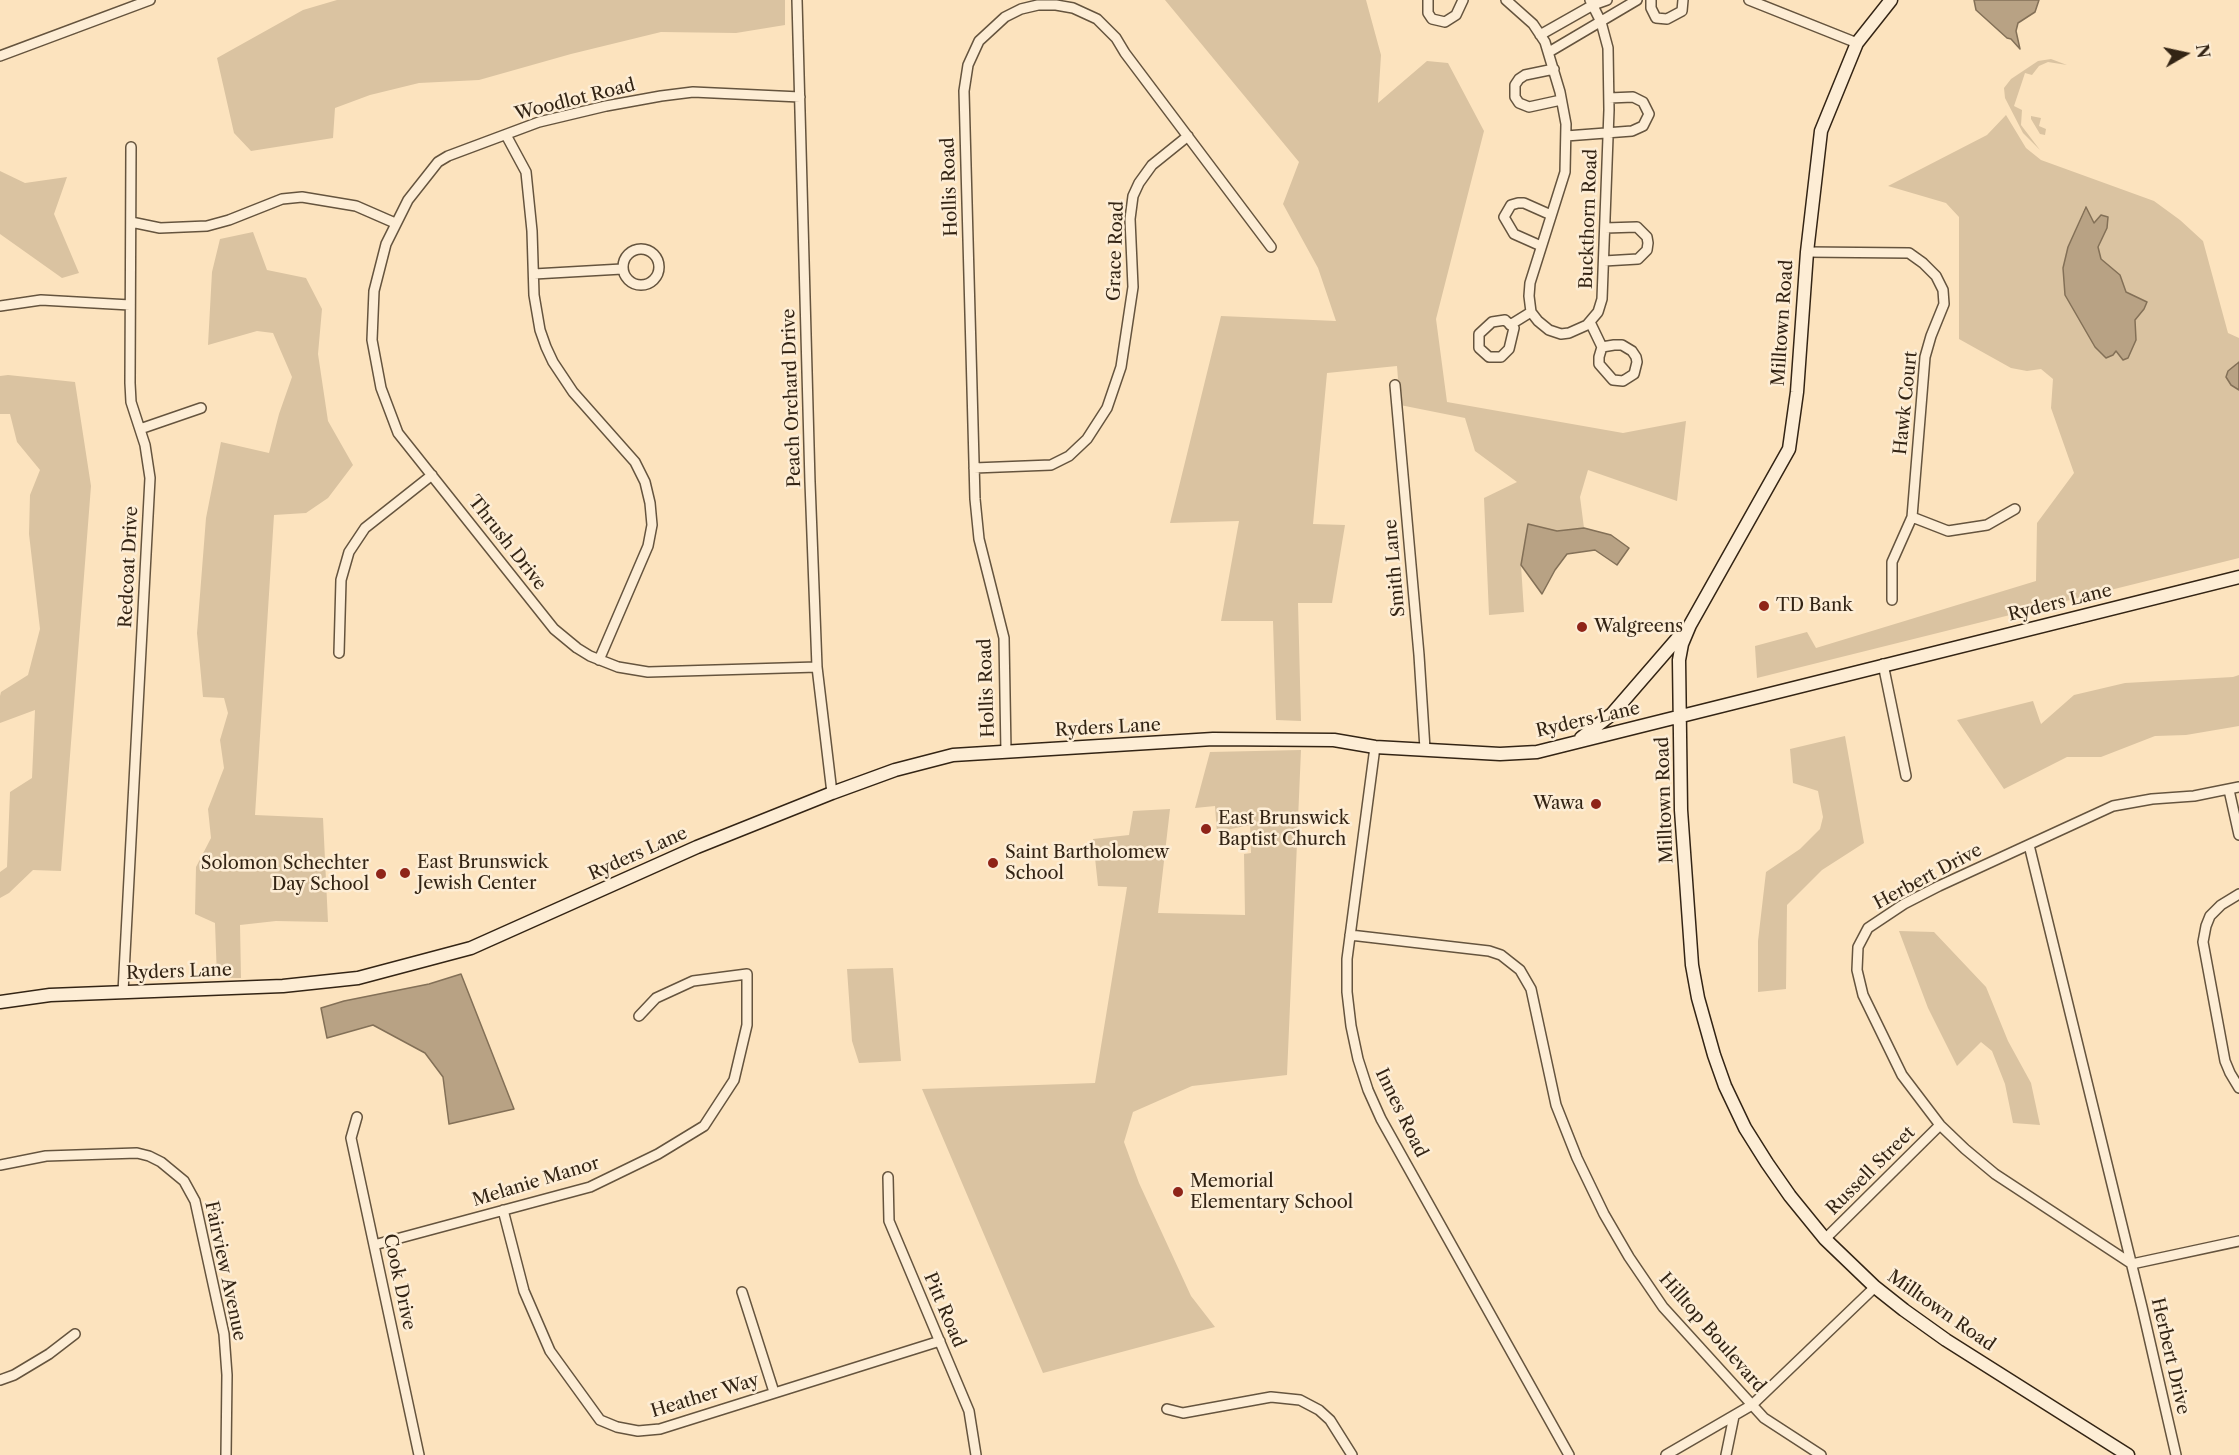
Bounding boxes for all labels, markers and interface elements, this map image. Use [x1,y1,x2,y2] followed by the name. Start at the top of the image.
[2155,24,2215,84] north arrow
[2192,43,2214,60] text: N
[513,75,637,125] street label: Woodlot Road
[937,137,963,237] street label: Hollis Road
[1576,149,1602,289] street label: Buckthorn Road
[1103,200,1129,302] street label: Grace Road
[1768,259,1798,387] street label: Milltown Road
[778,308,806,488] street label: Peach Orchard Drive
[1890,350,1922,456] street label: Hawk Court
[463,491,551,595] street label: Thrush Drive
[115,506,143,628] street label: Redcoat Drive
[1380,518,1410,618] street label: Smith Lane
[2006,580,2114,626] street label: Ryders Lane
[1776,595,1853,617] place label: TD Bank
[1757,599,1771,613] marker: TD Bank
[1594,616,1683,638] place label: Walgreens
[1575,620,1589,634] marker: Walgreens
[974,638,1000,738] street label: Hollis Road
[1534,698,1642,742] street label: Ryders Lane
[1055,714,1161,742] street label: Ryders Lane
[1652,736,1678,864] street label: Milltown Road
[1533,793,1584,815] place label: Wawa
[1589,797,1603,811] marker: Wawa
[1218,808,1349,850] place label: East Brunswick Baptist Church
[1199,822,1213,836] marker: East Brunswick Baptist Church
[585,823,691,885] street label: Ryders Lane
[1870,840,1986,914] street label: Herbert Drive
[1005,842,1169,884] place label: Saint Bartholomew School
[417,852,548,894] place label: East Brunswick Jewish Center
[201,853,369,896] place label: Solomon Schechter Day School
[986,856,1000,870] marker: Saint Bartholomew School
[398,866,412,880] marker: East Brunswick Jewish Center
[374,867,388,881] marker: Solomon Schechter Day School
[126,959,232,985] street label: Ryders Lane
[1370,1065,1432,1161] street label: Innes Road
[1822,1122,1920,1220] street label: Russell Street
[470,1152,602,1212] street label: Melanie Manor
[1190,1171,1353,1214] place label: Memorial Elementary School
[1171,1185,1185,1199] marker: Memorial Elementary School
[200,1199,250,1343] street label: Fairview Avenue
[378,1232,420,1332] street label: Cook Drive
[1883,1266,1999,1356] street label: Milltown Road
[919,1269,969,1351] street label: Pitt Road
[1654,1269,1770,1397] street label: Hilltop Boulevard
[2146,1296,2194,1416] street label: Herbert Drive
[648,1369,762,1423] street label: Heather Way

